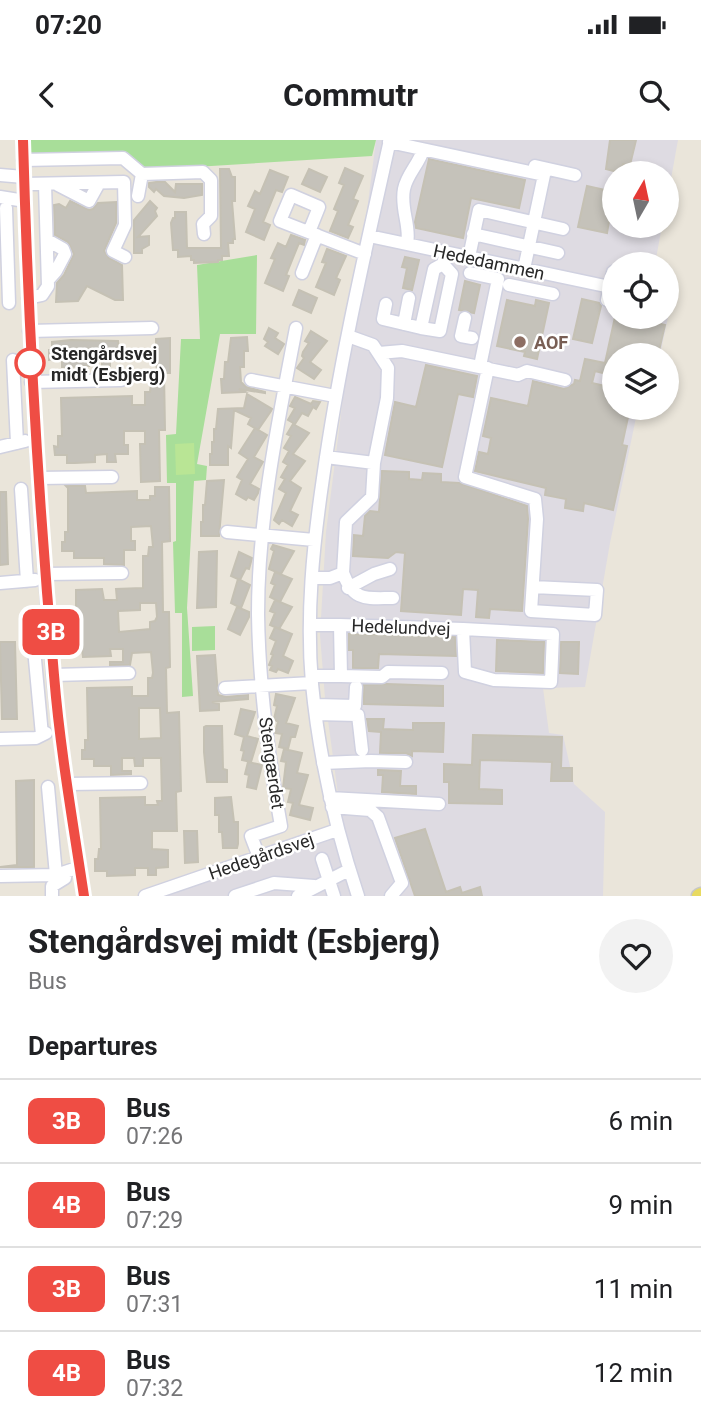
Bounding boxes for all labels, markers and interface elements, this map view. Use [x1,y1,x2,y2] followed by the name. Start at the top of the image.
[35,10,102,40] text: 07:20
[28,76,66,114] icon: back
[283,76,418,114] text: Commutr
[635,76,673,114] icon: search
[602,161,679,238] north arrow
[602,161,679,420] map controls
[432,240,546,284] street label: Hededammen
[602,252,679,329] button: locate
[534,332,568,353] place label: AOF
[512,334,528,350] marker: AOF
[51,343,165,386] place label: Stengårdsvej midt (Esbjerg)
[602,343,679,420] button: layers
[15,348,45,378] marker: Stengårdsvej midt (Esbjerg)
[20,609,82,655] line badge: 3B
[351,615,451,639] street label: Hedelundvej
[36,618,66,646] text: 3B
[255,716,289,811] street label: Stengærdet
[206,828,316,884] street label: Hedegårdsvej
[599,919,673,993] button: heart
[28,922,440,961] text: Stengårdsvej midt (Esbjerg)
[28,968,67,995] text: Bus
[28,1031,158,1061] text: Departures
[126,1093,171,1123] text: Bus
[608,1106,673,1136] text: 6 min
[52,1107,81,1135] text: 3B
[126,1123,183,1150] text: 07:26
[126,1177,171,1207] text: Bus
[608,1190,673,1220] text: 9 min
[52,1191,81,1219] text: 4B
[126,1207,183,1234] text: 07:29
[126,1261,171,1291] text: Bus
[594,1274,673,1304] text: 11 min
[52,1275,81,1303] text: 3B
[126,1291,183,1318] text: 07:31
[126,1345,171,1375] text: Bus
[594,1358,673,1388] text: 12 min
[52,1359,81,1387] text: 4B
[126,1375,183,1402] text: 07:32

